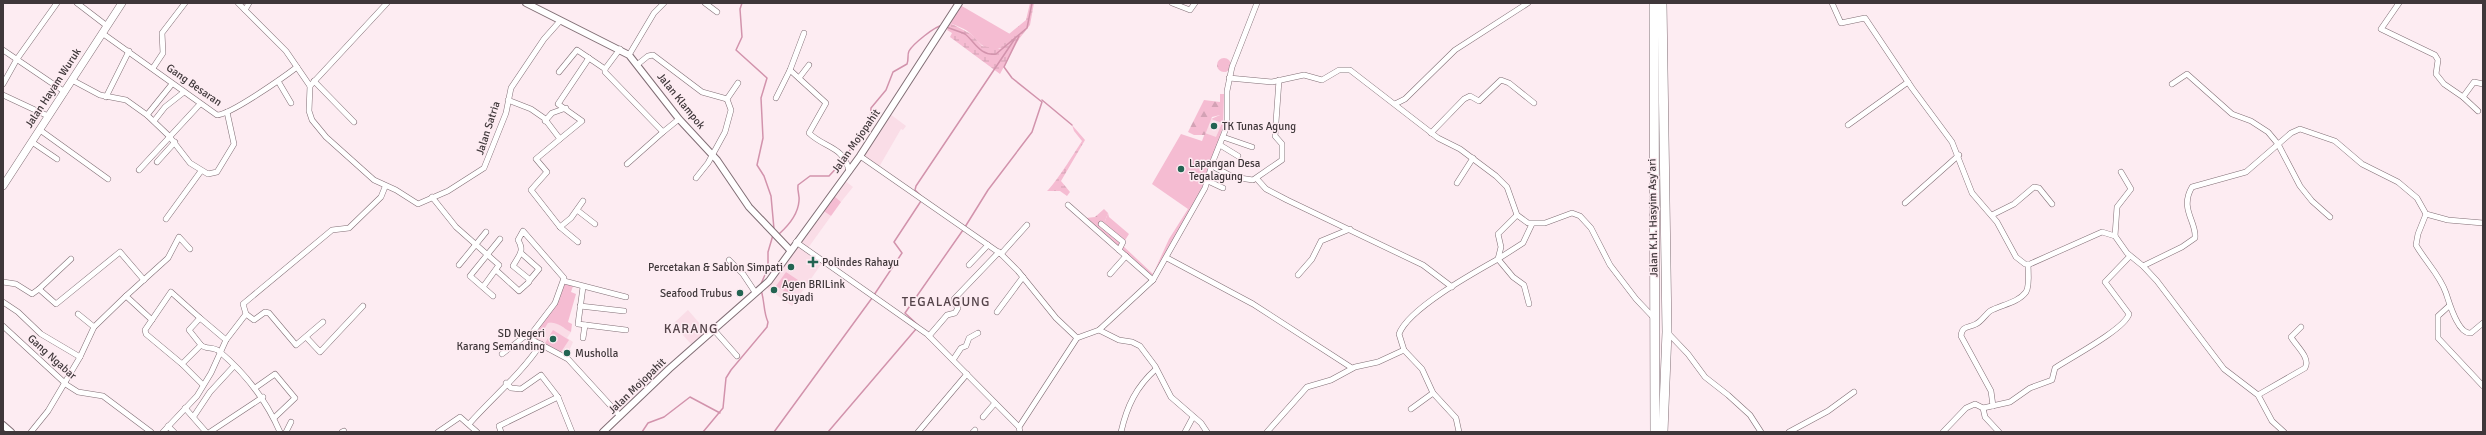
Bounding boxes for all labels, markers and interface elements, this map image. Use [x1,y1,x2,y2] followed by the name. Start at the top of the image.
[22,45,84,130] street label: Jalan Hayam Wuruk
[164,61,224,109] street label: Gang Besaran
[654,70,708,132] street label: Jalan Klampok
[473,99,503,156] street label: Jalan Satria
[829,106,883,175] street label: Jalan Mojopahit
[1222,120,1296,133] place label: TK Tunas Agung
[1209,121,1219,131] marker: TK Tunas Agung
[1189,157,1261,183] place label: Lapangan Desa Tegalagung
[1645,159,1661,277] street label: Jalan K.H. Hasyim Asy'ari
[1176,164,1186,174] marker: Lapangan Desa Tegalagung
[807,256,819,268] marker: Polindes Rahayu
[822,256,899,269] place label: Polindes Rahayu
[648,261,783,274] place label: Percetakan & Sablon Simpati
[786,262,796,272] marker: Percetakan & Sablon Simpati
[782,278,845,304] place label: Agen BRILink Suyadi
[769,285,779,295] marker: Agen BRILink Suyadi
[660,287,732,300] place label: Seafood Trubus
[735,288,745,298] marker: Seafood Trubus
[902,294,990,310] district label: TEGALAGUNG
[664,321,718,337] district label: KARANG
[457,327,545,353] place label: SD Negeri Karang Semanding
[25,332,79,382] street label: Gang Ngabar
[548,334,558,344] marker: SD Negeri Karang Semanding
[575,347,619,360] place label: Musholla
[562,348,572,358] marker: Musholla
[605,355,669,417] street label: Jalan Mojopahit

